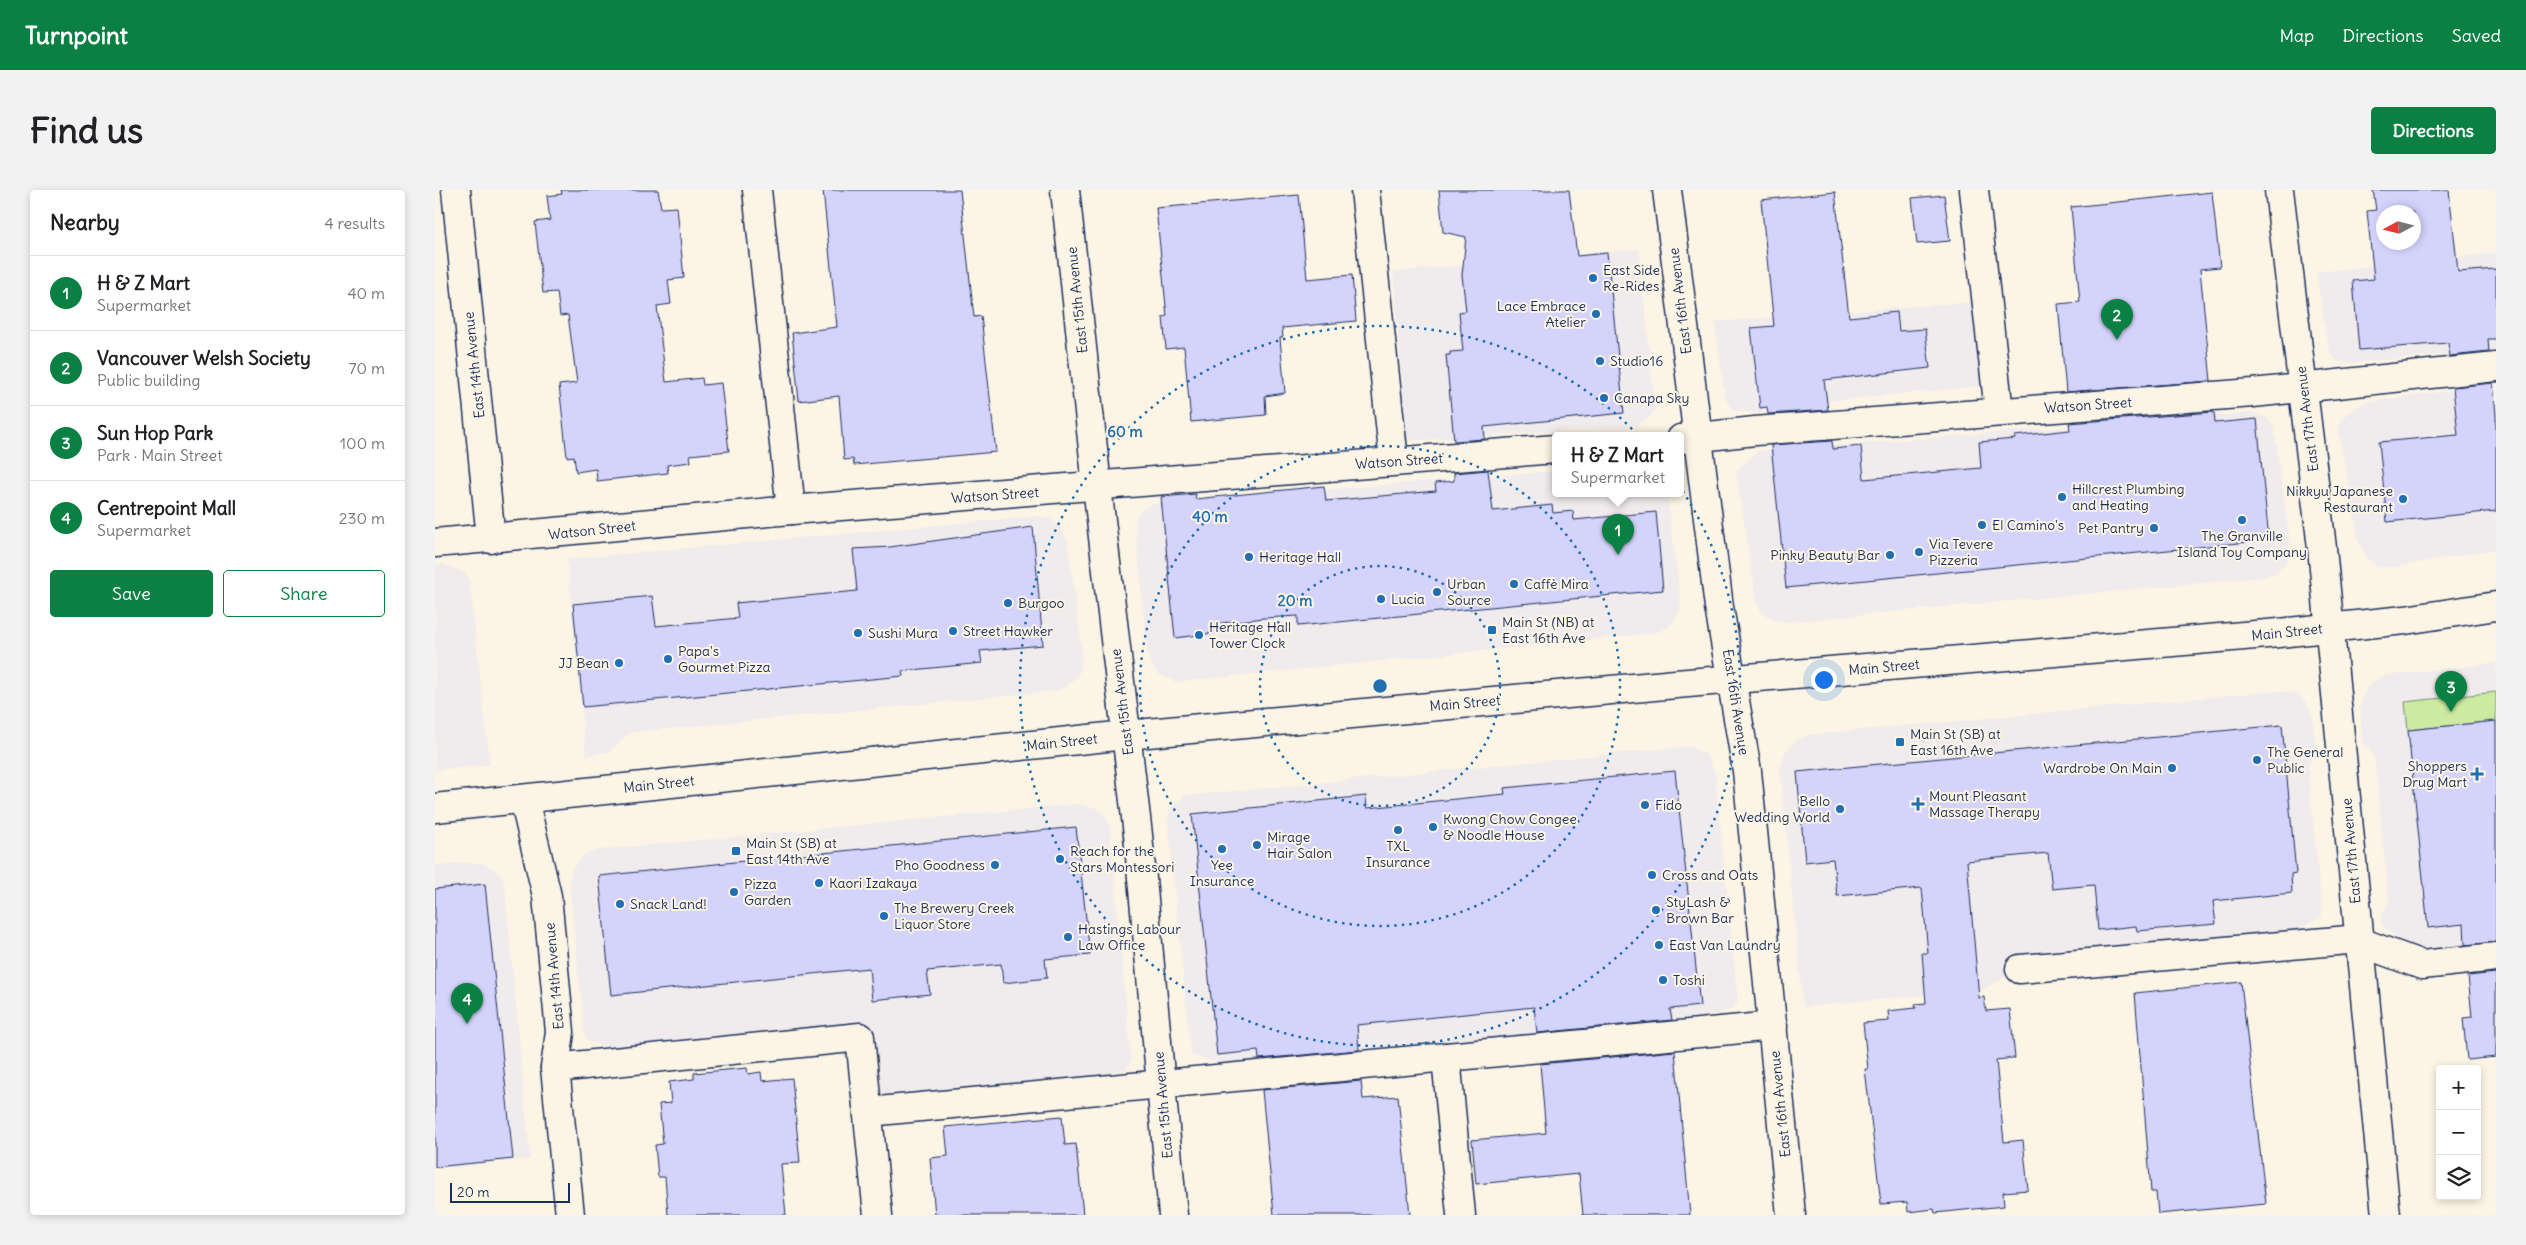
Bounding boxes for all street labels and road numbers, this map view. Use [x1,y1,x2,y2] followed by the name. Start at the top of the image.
[1062,246,1092,354] street label: East 15th Avenue
[1665,247,1695,355] street label: East 16th Avenue
[459,311,489,419] street label: East 14th Avenue
[2292,365,2322,473] street label: East 17th Avenue
[2043,393,2133,417] street label: Watson Street
[1354,449,1444,473] street label: Watson Street
[950,483,1040,507] street label: Watson Street
[547,516,637,544] street label: Watson Street
[2251,619,2324,645] street label: Main Street
[1107,648,1137,756] street label: East 15th Avenue
[1719,648,1753,756] street label: East 16th Avenue
[1848,655,1921,679] street label: Main Street
[1429,691,1502,715] street label: Main Street
[1026,729,1099,755] street label: Main Street
[623,771,696,797] street label: Main Street
[2337,797,2365,905] street label: East 17th Avenue
[540,922,568,1030] street label: East 14th Avenue
[1765,1050,1795,1158] street label: East 16th Avenue
[1149,1051,1177,1159] street label: East 15th Avenue

